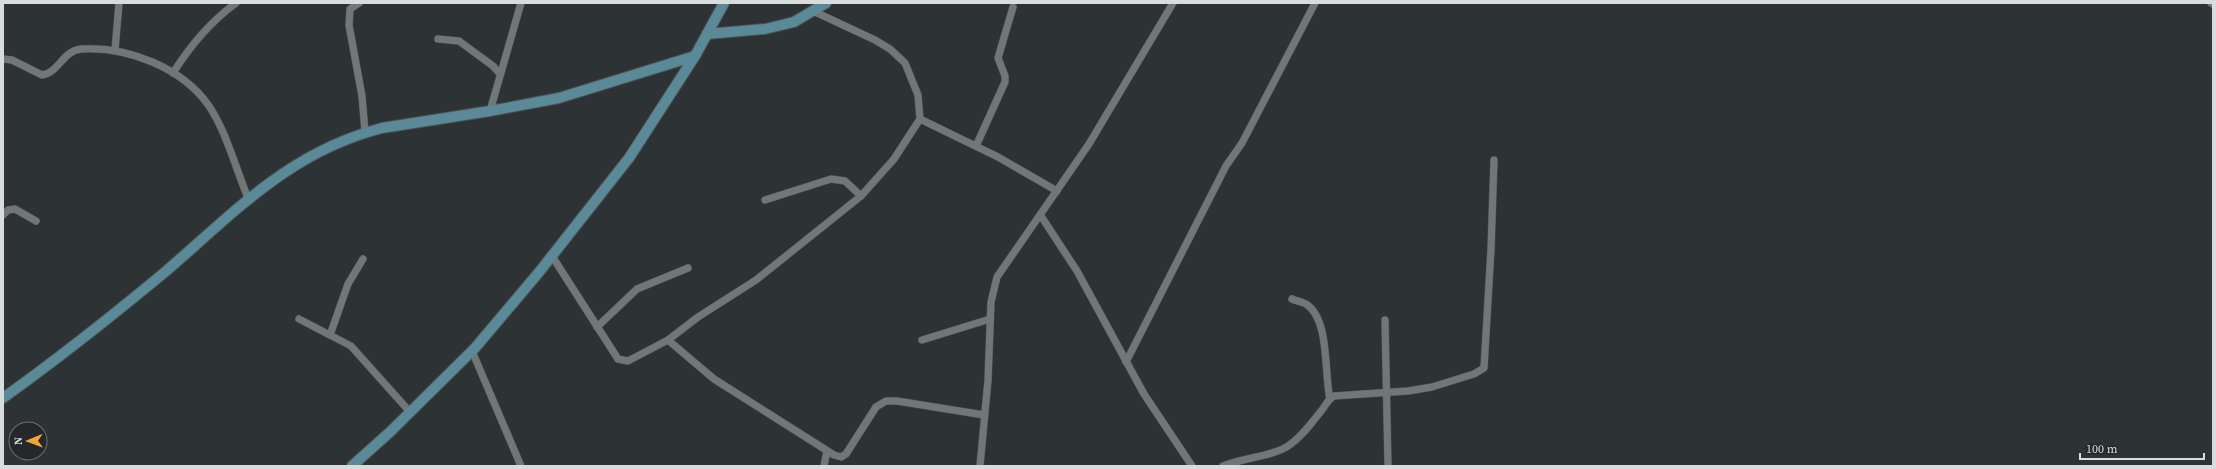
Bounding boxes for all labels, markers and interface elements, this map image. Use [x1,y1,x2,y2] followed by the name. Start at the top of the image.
[8,421,48,461] north arrow
[2080,435,2204,461] scale bar
[11,437,26,445] text: N
[2086,441,2118,457] text: 100 m

